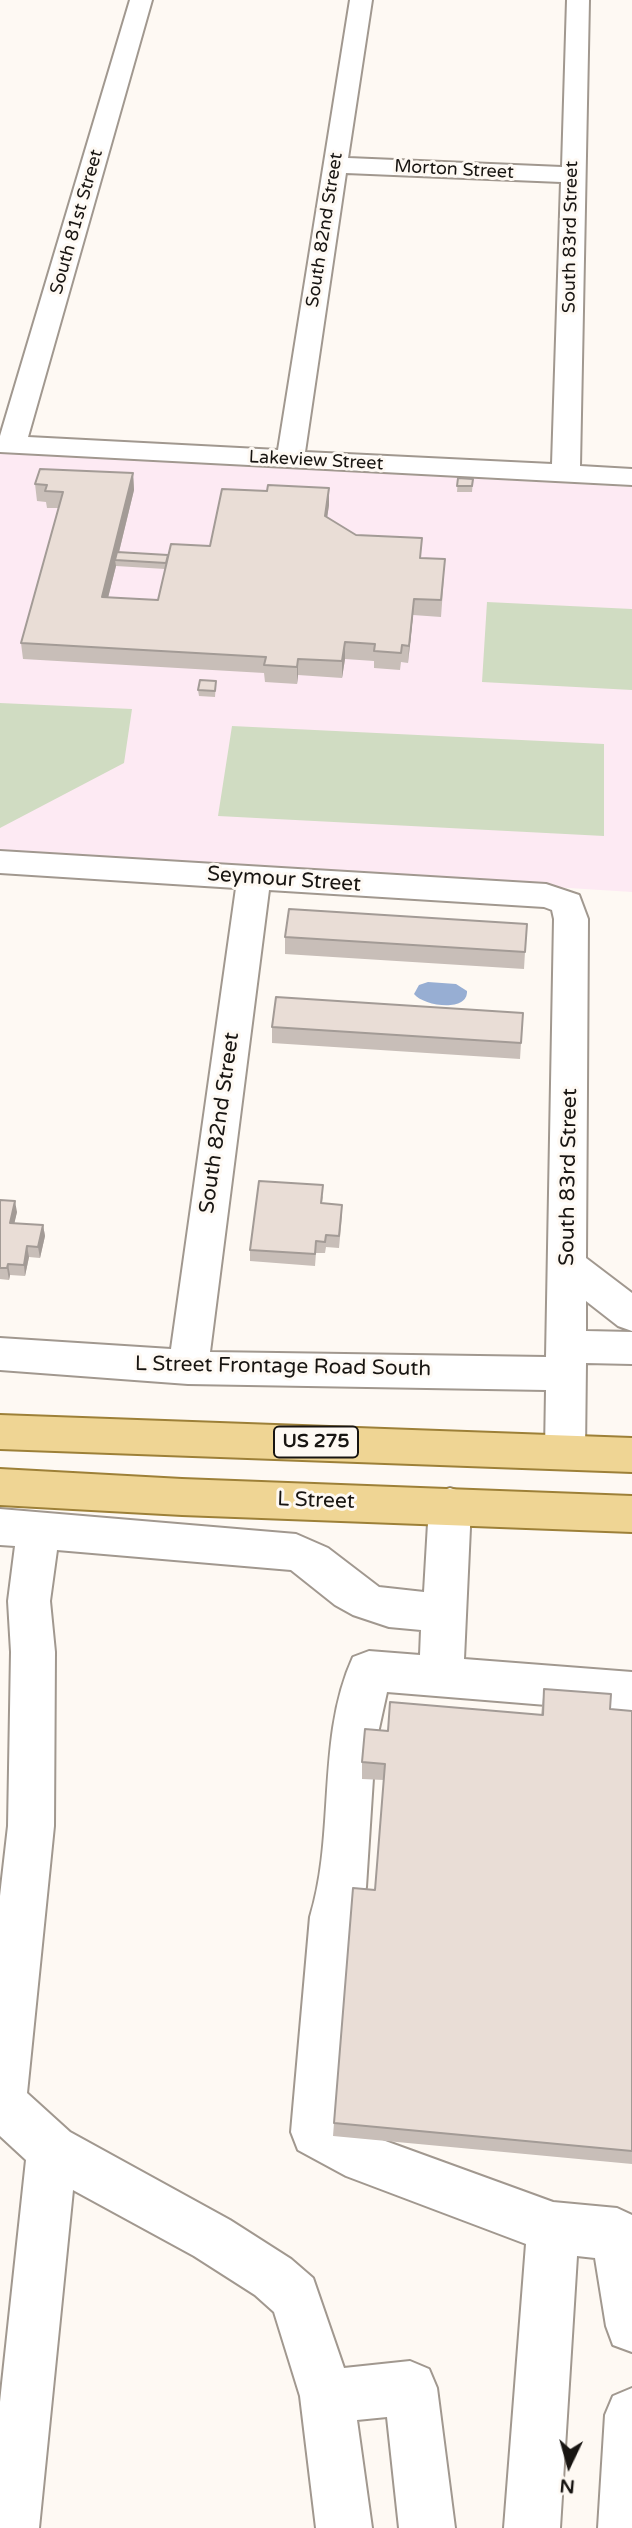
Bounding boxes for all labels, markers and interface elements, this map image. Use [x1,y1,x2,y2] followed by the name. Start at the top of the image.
[46,147,108,297] street label: South 81st Street
[302,151,348,309] street label: South 82nd Street
[394,156,514,184] street label: Morton Street
[559,161,583,313] street label: South 83rd Street
[248,447,384,475] street label: Lakeview Street
[206,862,362,898] street label: Seymour Street
[195,1031,245,1215] street label: South 82nd Street
[555,1088,583,1266] street label: South 83rd Street
[135,1352,431,1382] street label: L Street Frontage Road South
[274,1426,358,1458] road number: US 275
[277,1487,355,1515] street label: L Street
[534,2430,604,2500] north arrow
[559,2474,576,2498] text: N

